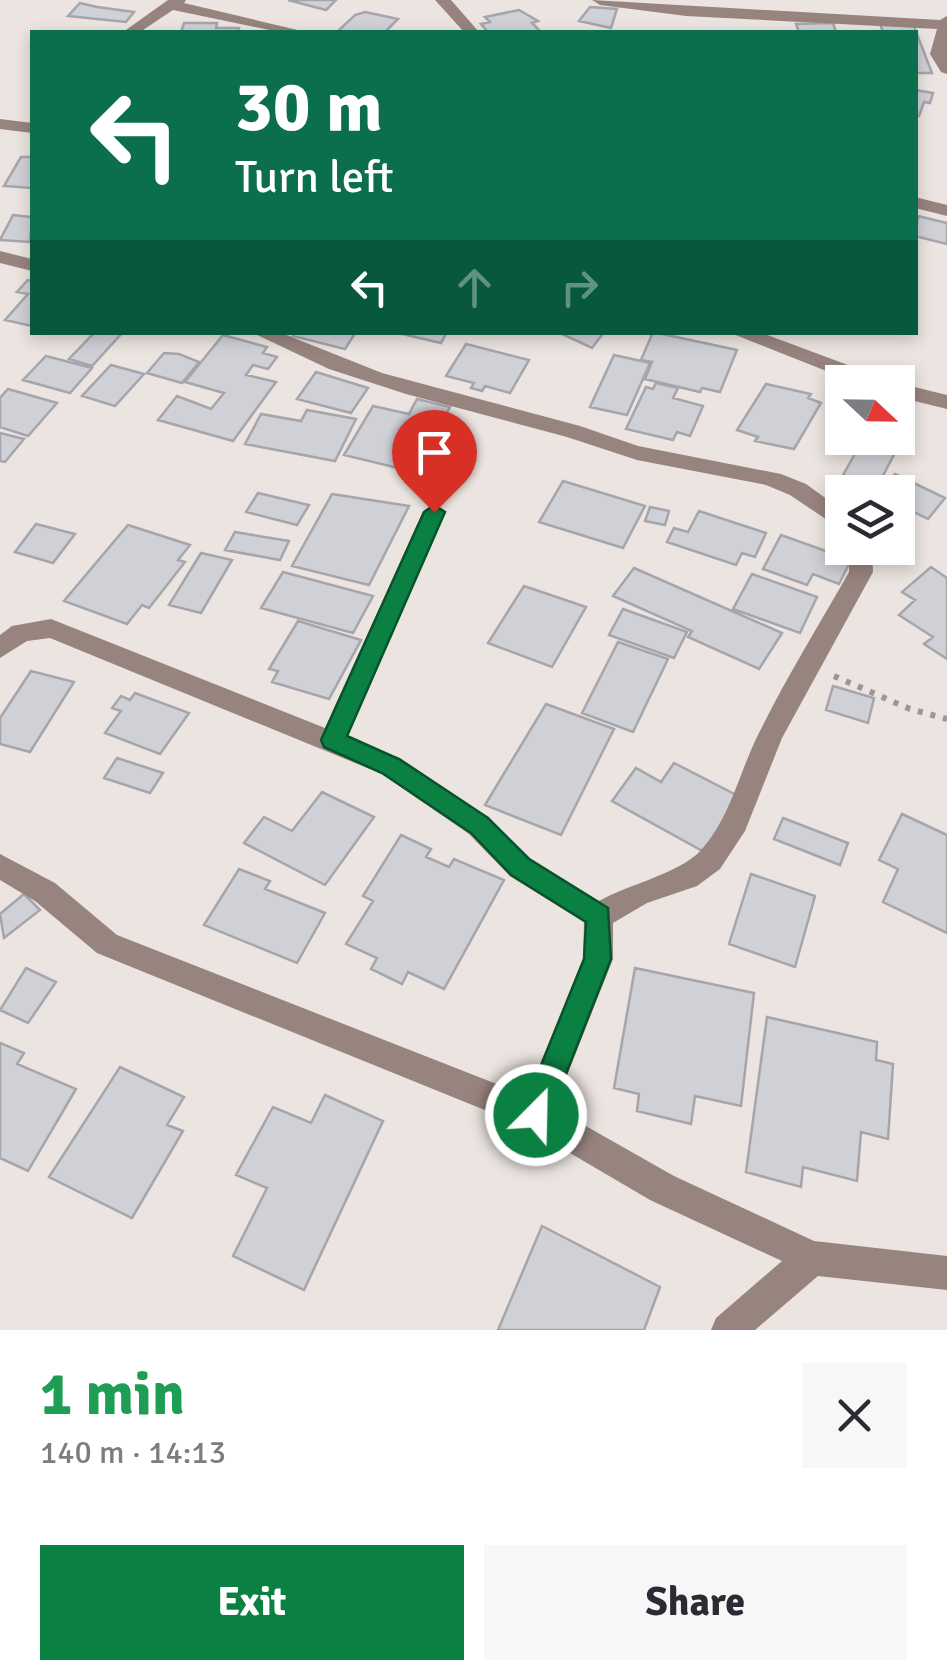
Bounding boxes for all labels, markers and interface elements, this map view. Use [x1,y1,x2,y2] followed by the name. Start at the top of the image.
[235,64,383,150] text: 30 m
[70,70,200,200] icon: left
[235,150,394,205] text: Turn left
[342,260,397,315] icon: left
[447,260,502,315] icon: ahead
[552,260,607,315] icon: right
[825,365,915,455] north arrow
[825,365,915,565] map controls
[392,410,477,513] pin
[407,425,462,480] icon: arrive
[825,475,915,565] button: layers
[484,1063,588,1167] position arrow
[40,1358,185,1432] text: 1 min
[802,1363,907,1468] button: close
[40,1433,226,1472] text: 140 m · 14:13
[40,1545,464,1660] button: Exit
[484,1545,907,1660] button: Share

